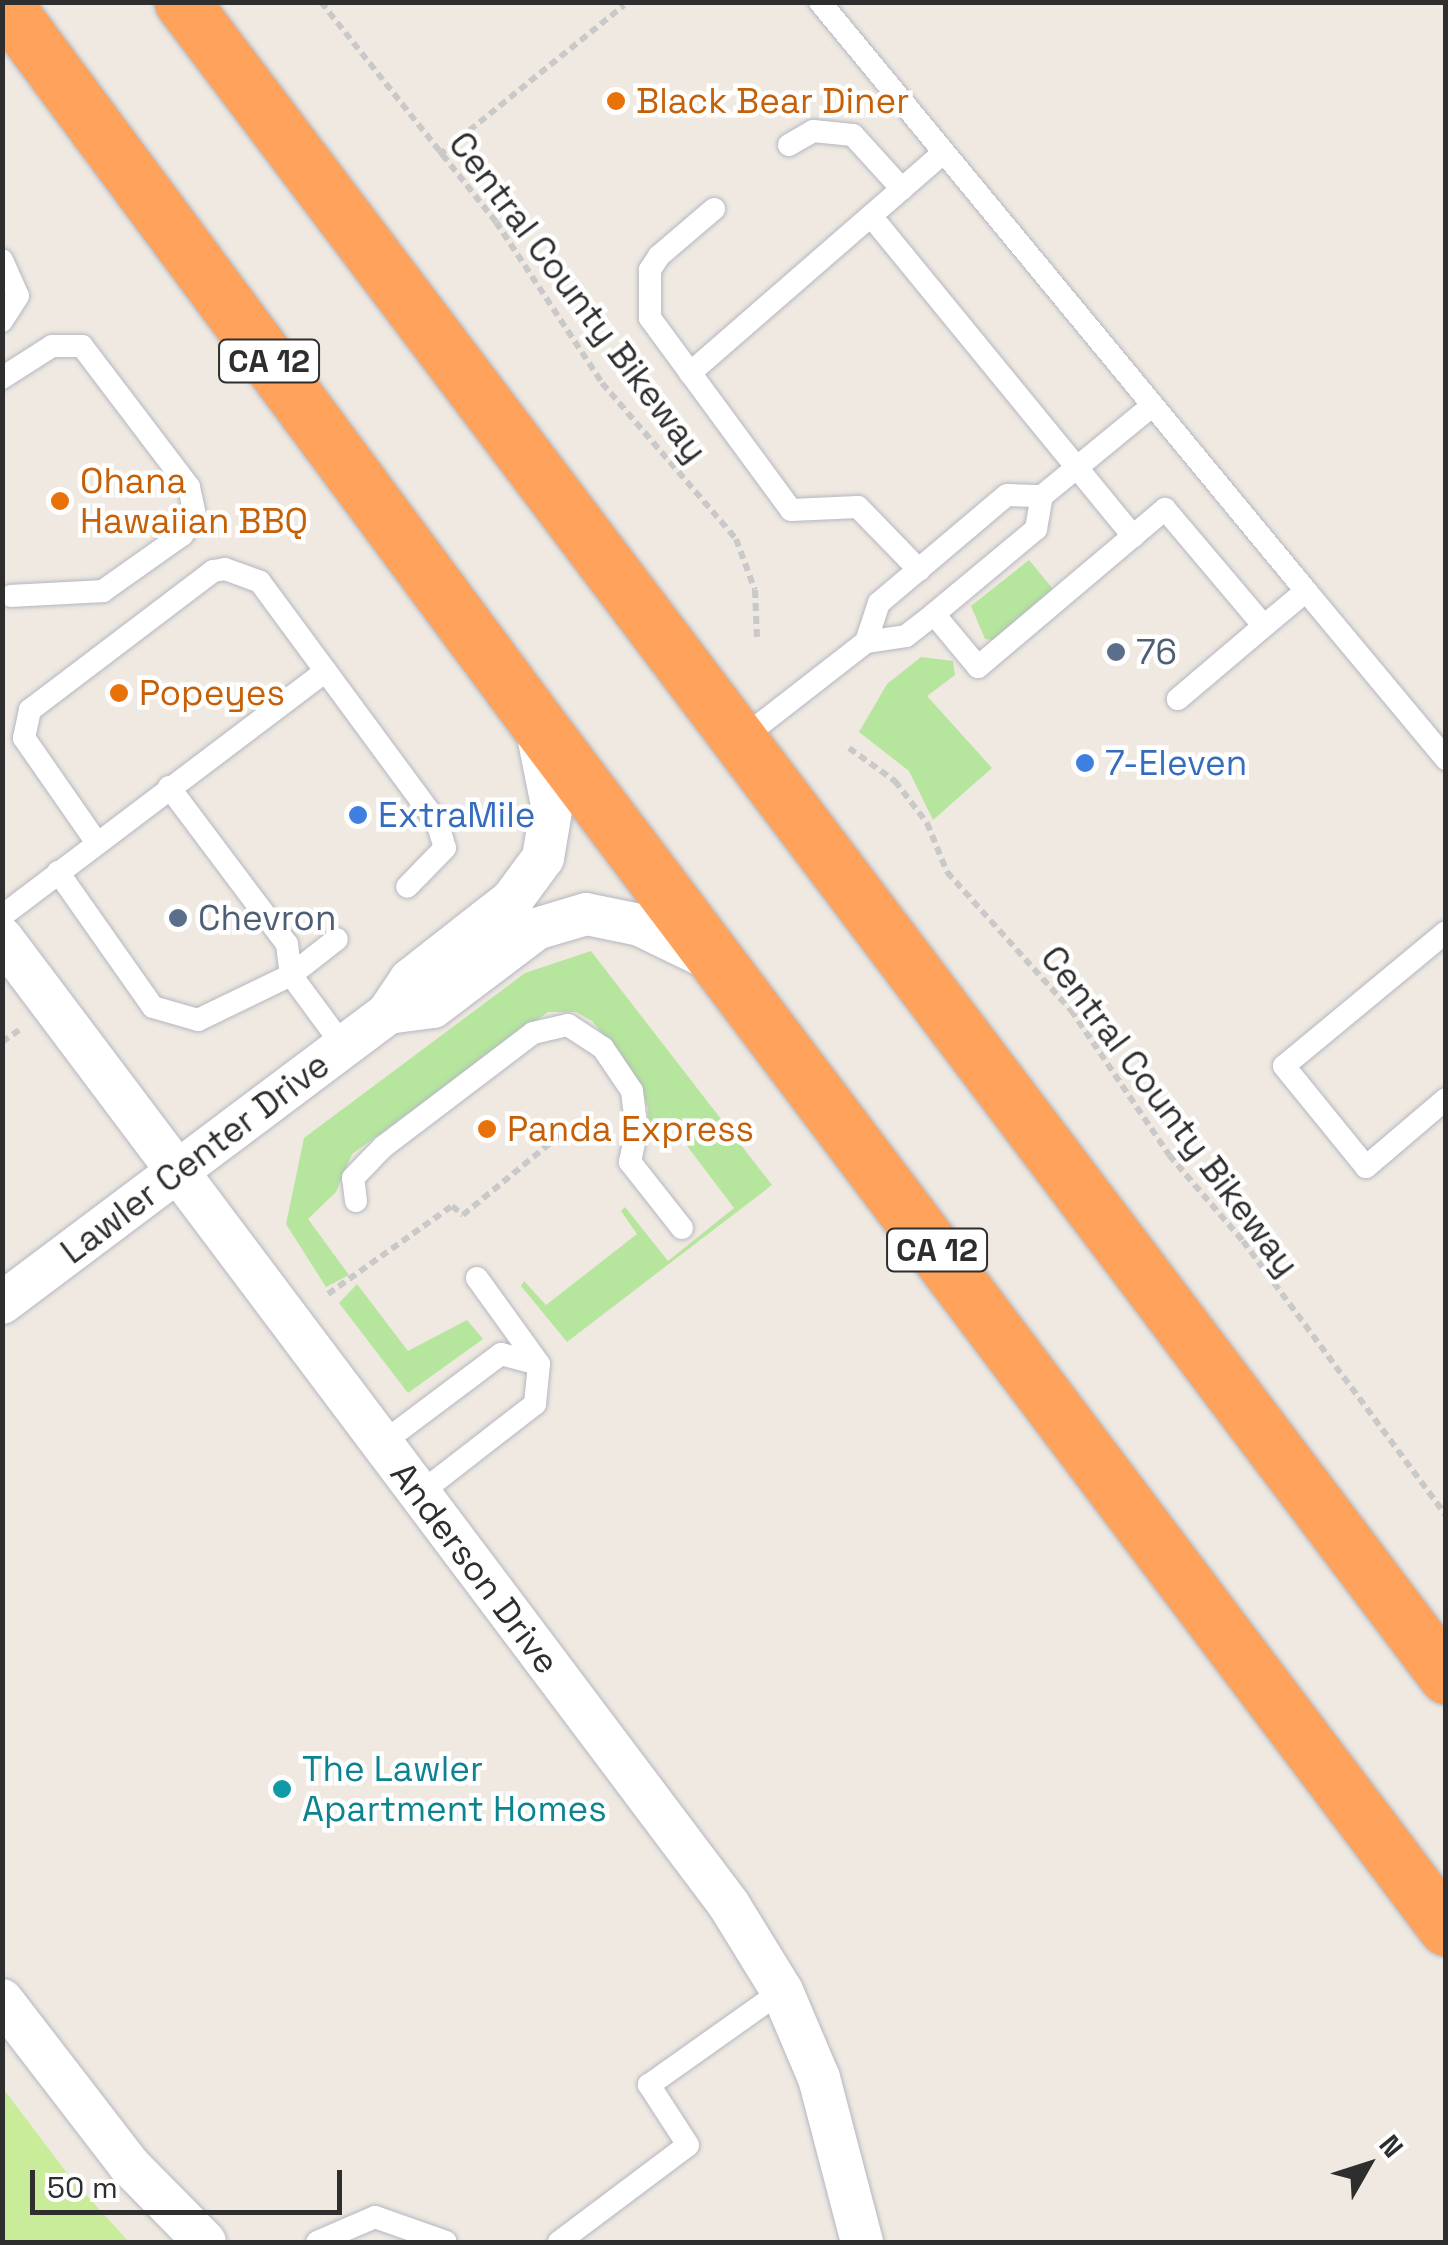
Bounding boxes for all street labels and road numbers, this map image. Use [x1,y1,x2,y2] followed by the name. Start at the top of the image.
[440,124,716,470] street label: Central County Bikeway
[216,334,322,388] road number: CA 12
[1032,938,1308,1284] street label: Central County Bikeway
[53,1043,337,1273] street label: Lawler Center Drive
[884,1223,990,1277] road number: CA 12
[382,1454,568,1682] street label: Anderson Drive

